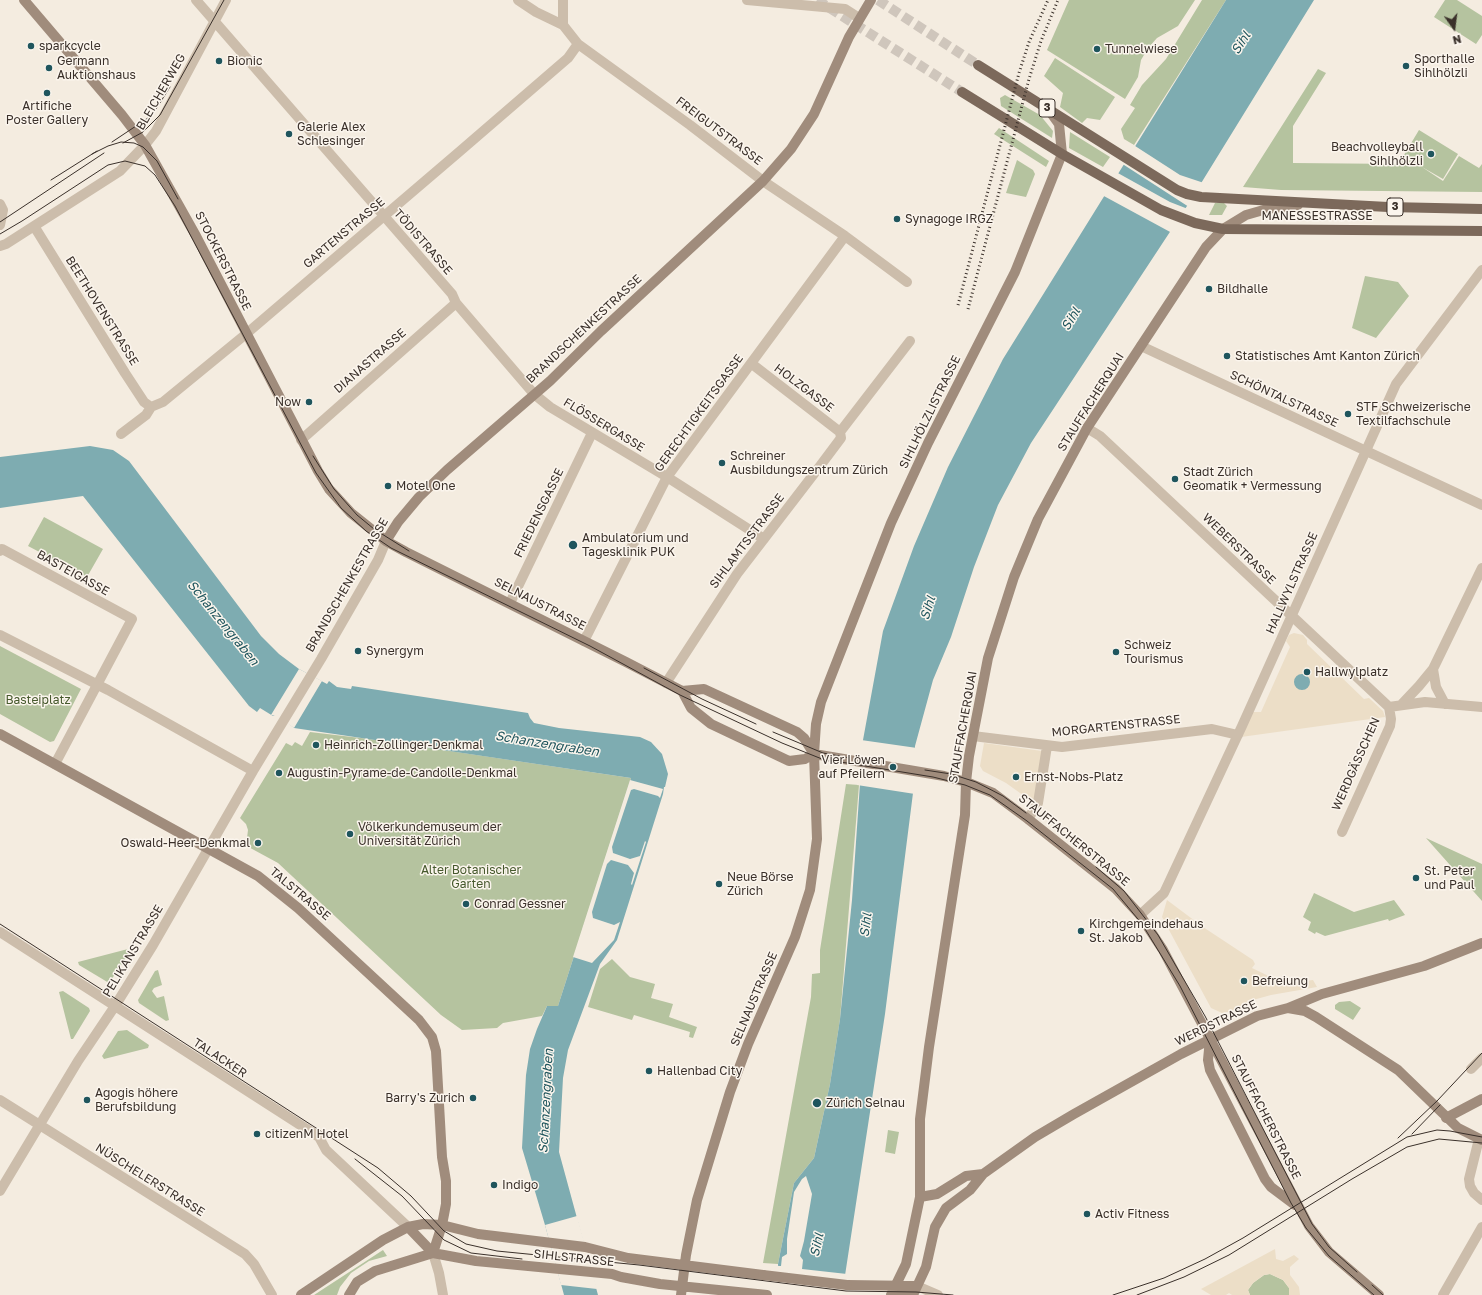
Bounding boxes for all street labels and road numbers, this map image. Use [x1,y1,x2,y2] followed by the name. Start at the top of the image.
[133,51,189,133] street label: BLEICHERWEG
[673,94,765,168] street label: FREIGUTSTRASSE
[1039,99,1055,117] road number: 3
[300,195,388,271] street label: GARTENSTRASSE
[1387,198,1403,216] road number: 3
[391,206,455,278] street label: TÖDISTRASSE
[192,209,254,313] street label: STOCKERSTRASSE
[1261,209,1373,223] street label: MANESSESTRASSE
[62,254,142,368] street label: BEETHOVENSTRASSE
[523,272,645,386] street label: BRANDSCHENKESTRASSE
[331,326,409,396] street label: DIANASTRASSE
[1055,350,1127,454] street label: STAUFFACHERQUAI
[652,352,746,474] street label: GERECHTIGKEITSGASSE
[896,353,964,471] street label: SIHLHÖLZLISTRASSE
[771,361,837,415] street label: HOLZGASSE
[1228,368,1340,430] street label: SCHÖNTALSTRASSE
[561,395,647,455] street label: FLÖSSERGASSE
[511,466,567,560] street label: FRIEDENSGASSE
[707,491,787,591] street label: SIHLAMTSSTRASSE
[1199,510,1279,588] street label: WEBERSTRASSE
[303,515,391,655] street label: BRANDSCHENKESTRASSE
[1263,530,1321,636] street label: HALLWYLSTRASSE
[34,547,112,599] street label: BASTEIGASSE
[492,575,588,633] street label: SELNAUSTRASSE
[946,670,980,784] street label: STAUFFACHERQUAI
[1051,712,1181,740] street label: MORGARTENSTRASSE
[1329,715,1383,813] street label: WERDGÄSSCHEN
[1016,791,1132,889] street label: STAUFFACHERSTRASSE
[267,864,333,924] street label: TALSTRASSE
[100,902,166,1000] street label: PELIKANSTRASSE
[728,950,780,1048] street label: SELNAUSTRASSE
[1173,997,1259,1049] street label: WERDSTRASSE
[190,1035,250,1081] street label: TALACKER
[1228,1052,1304,1182] street label: STAUFFACHERSTRASSE
[93,1140,207,1220] street label: NÜSCHELERSTRASSE
[533,1247,615,1269] street label: SIHLSTRASSE

